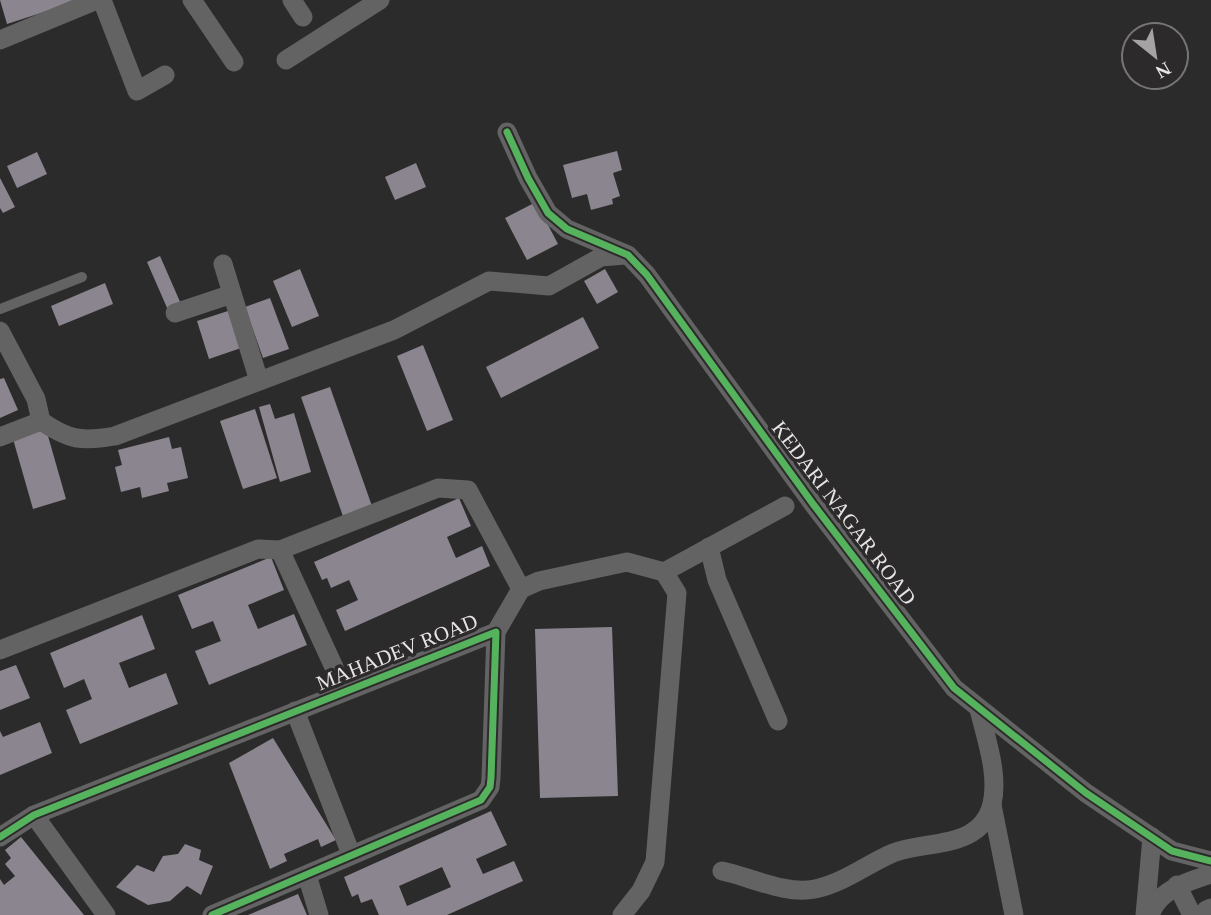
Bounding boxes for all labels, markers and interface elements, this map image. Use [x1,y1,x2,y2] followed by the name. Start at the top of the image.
[1120,21,1190,91] north arrow
[1152,58,1174,83] text: N
[767,416,921,610] street label: KEDARI NAGAR ROAD
[313,609,481,695] street label: MAHADEV ROAD

